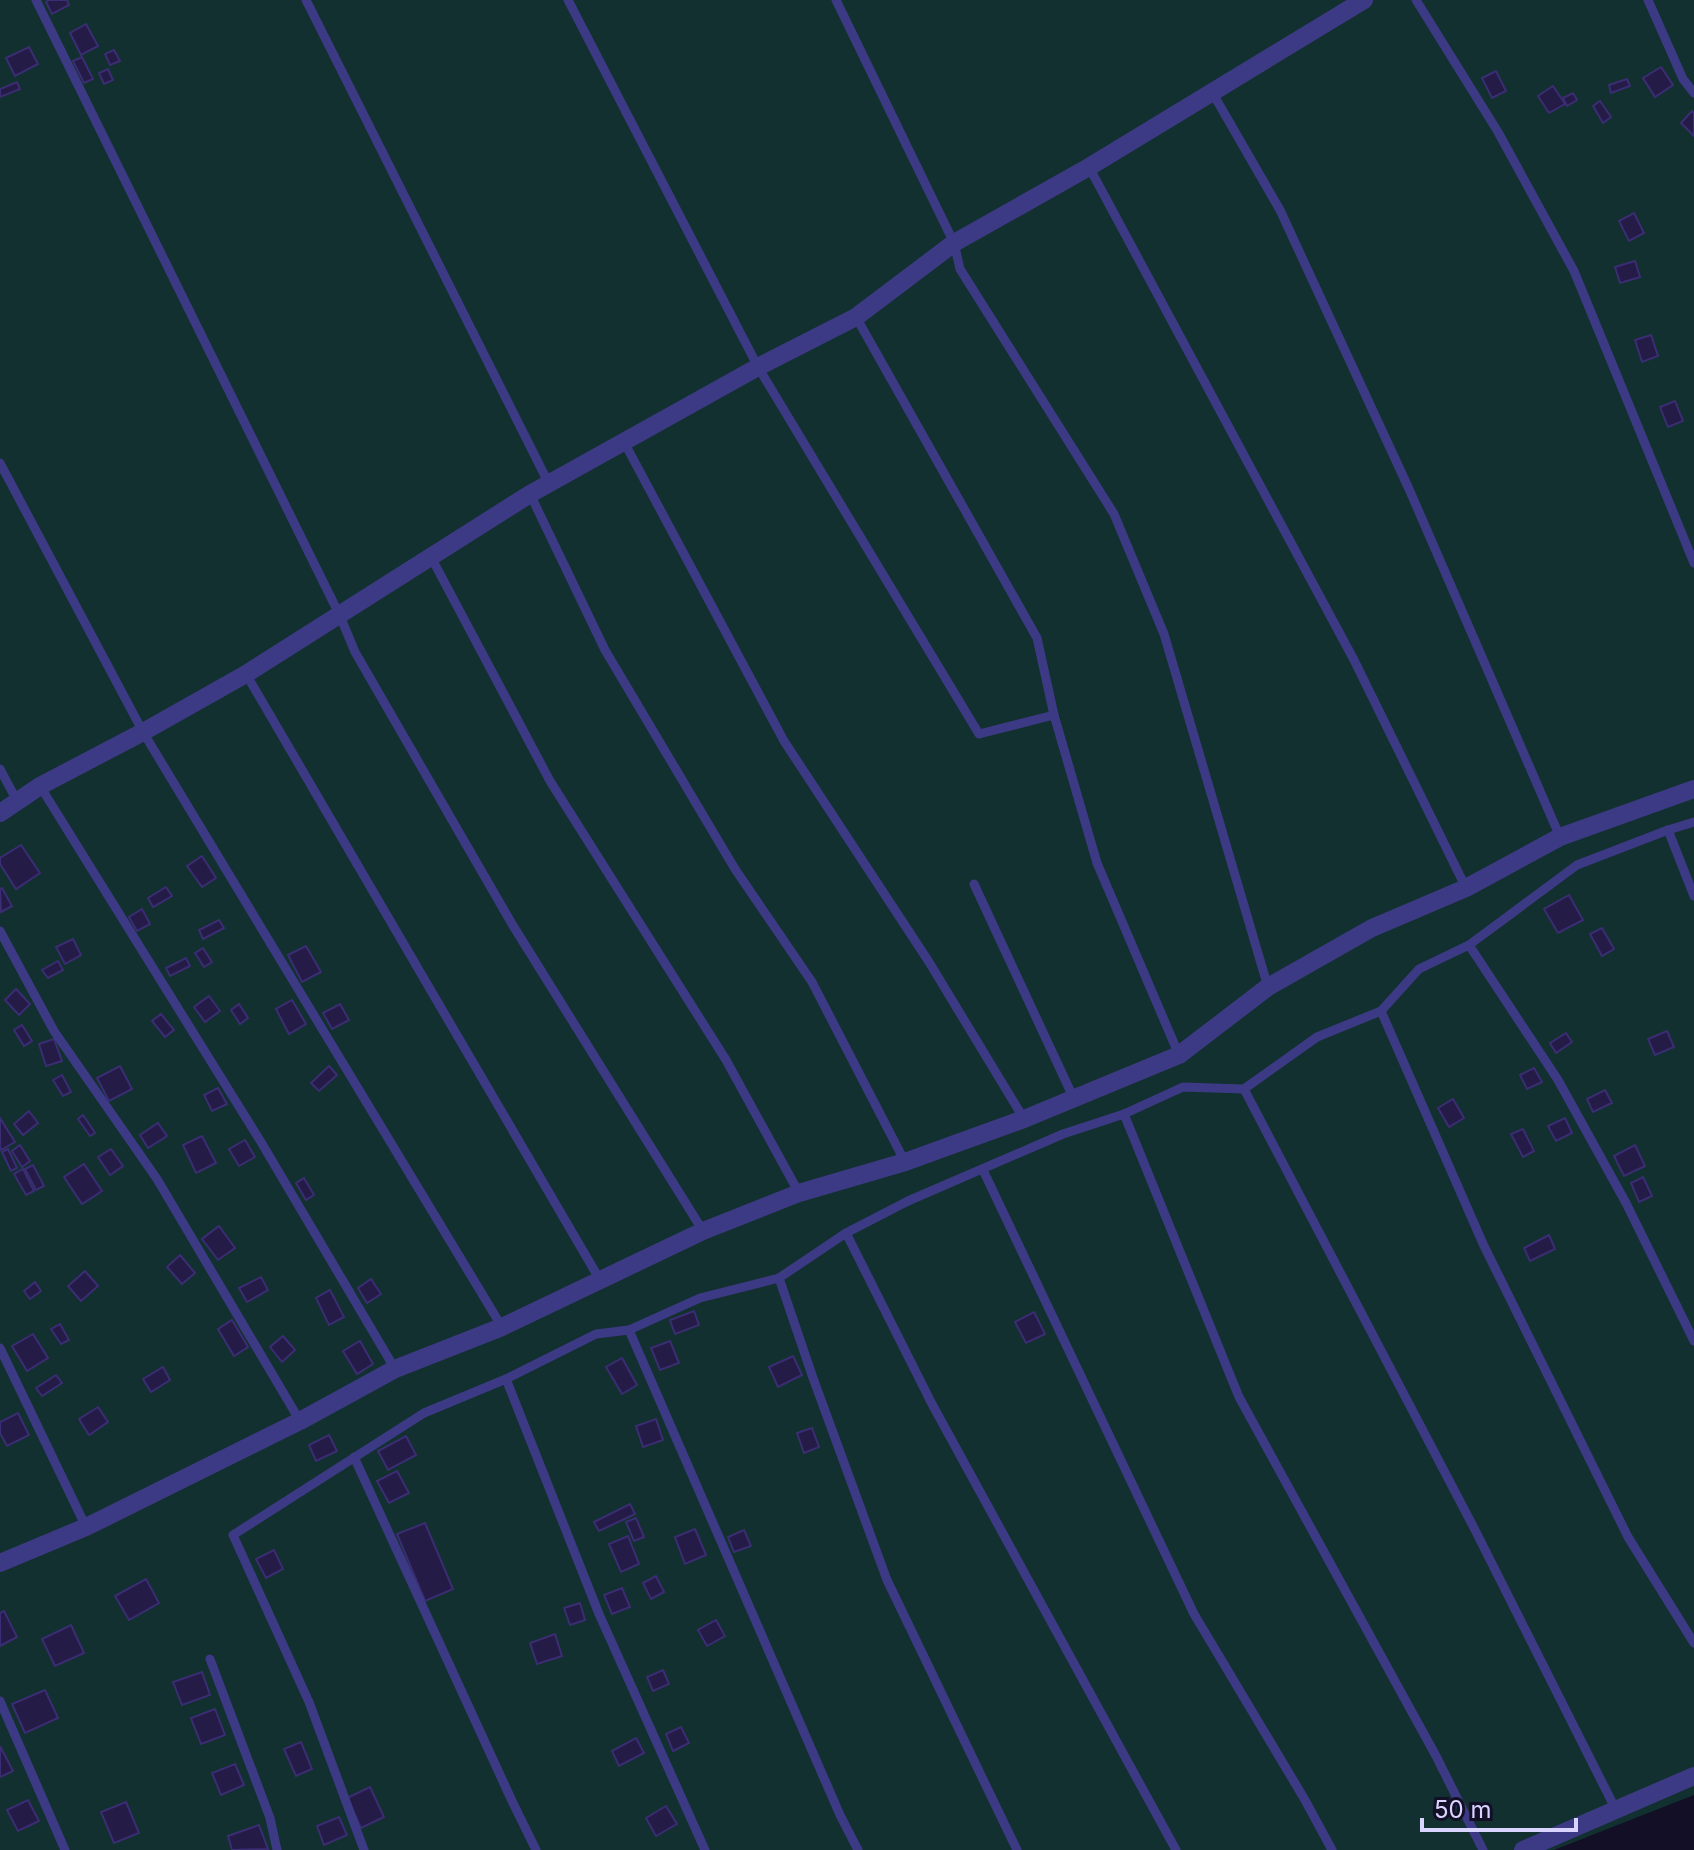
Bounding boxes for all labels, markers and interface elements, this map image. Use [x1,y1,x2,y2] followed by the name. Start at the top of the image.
[1422,1782,1576,1832] scale bar
[1434,1795,1492,1824] text: 50 m

